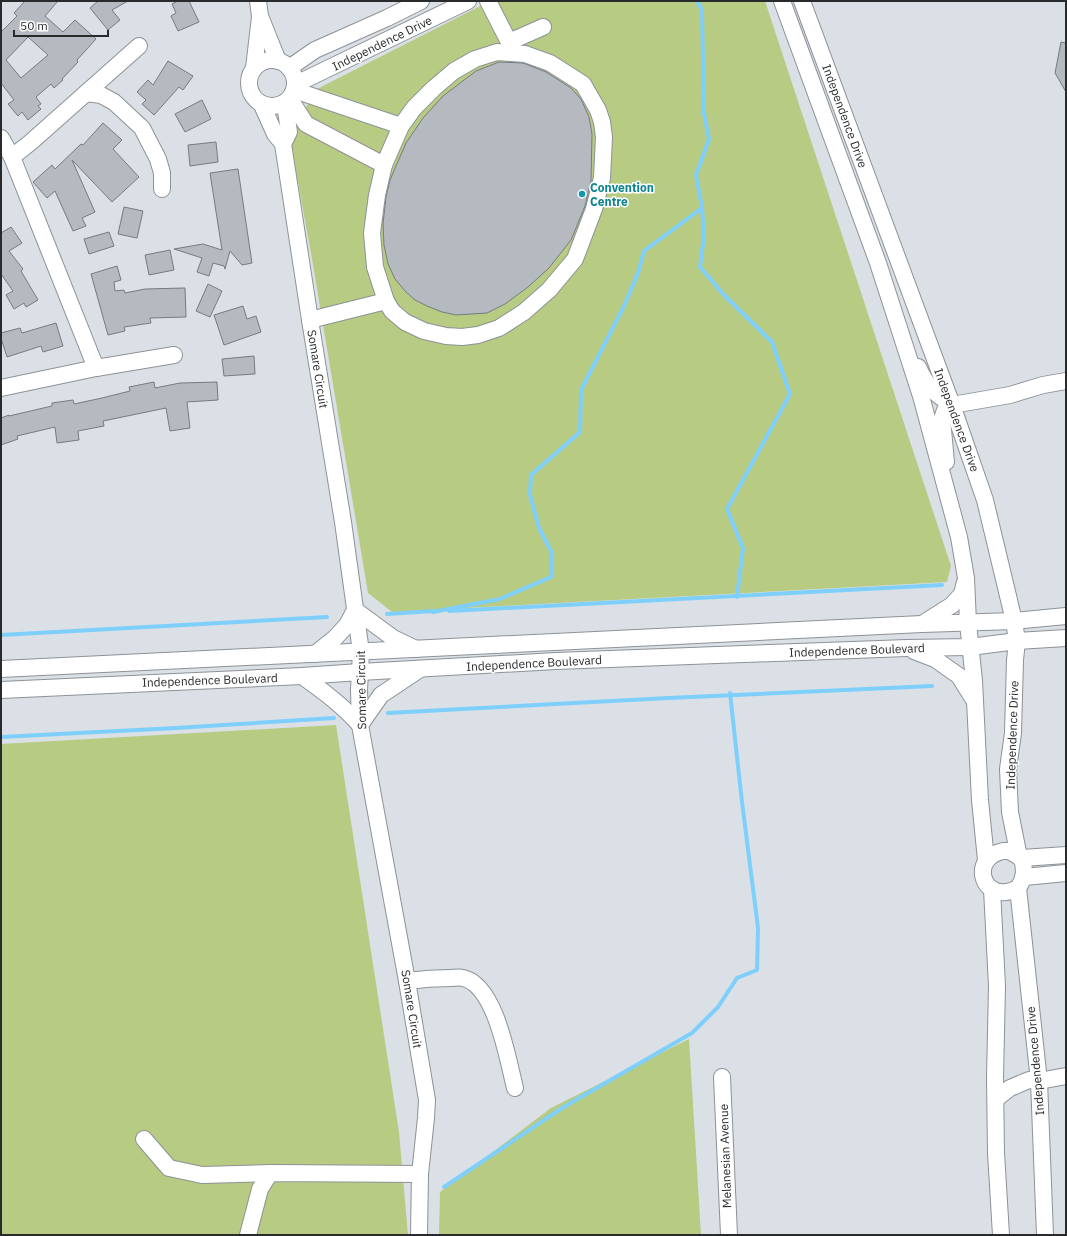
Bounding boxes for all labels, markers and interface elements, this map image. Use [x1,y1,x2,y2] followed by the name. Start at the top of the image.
[14,12,108,38] scale bar
[330,12,435,74] street label: Independence Drive
[20,18,48,33] text: 50 m
[819,62,871,170] street label: Independence Drive
[590,180,654,209] place label: Convention Centre
[577,189,587,199] marker: Convention Centre
[304,329,332,409] street label: Somare Circuit
[931,366,983,474] street label: Independence Drive
[789,640,925,660] street label: Independence Boulevard
[353,650,369,730] street label: Somare Circuit
[466,652,602,674] street label: Independence Boulevard
[142,670,278,690] street label: Independence Boulevard
[1003,680,1021,790] street label: Independence Drive
[398,969,426,1049] street label: Somare Circuit
[1023,1006,1047,1116] street label: Independence Drive
[716,1103,734,1208] street label: Melanesian Avenue

